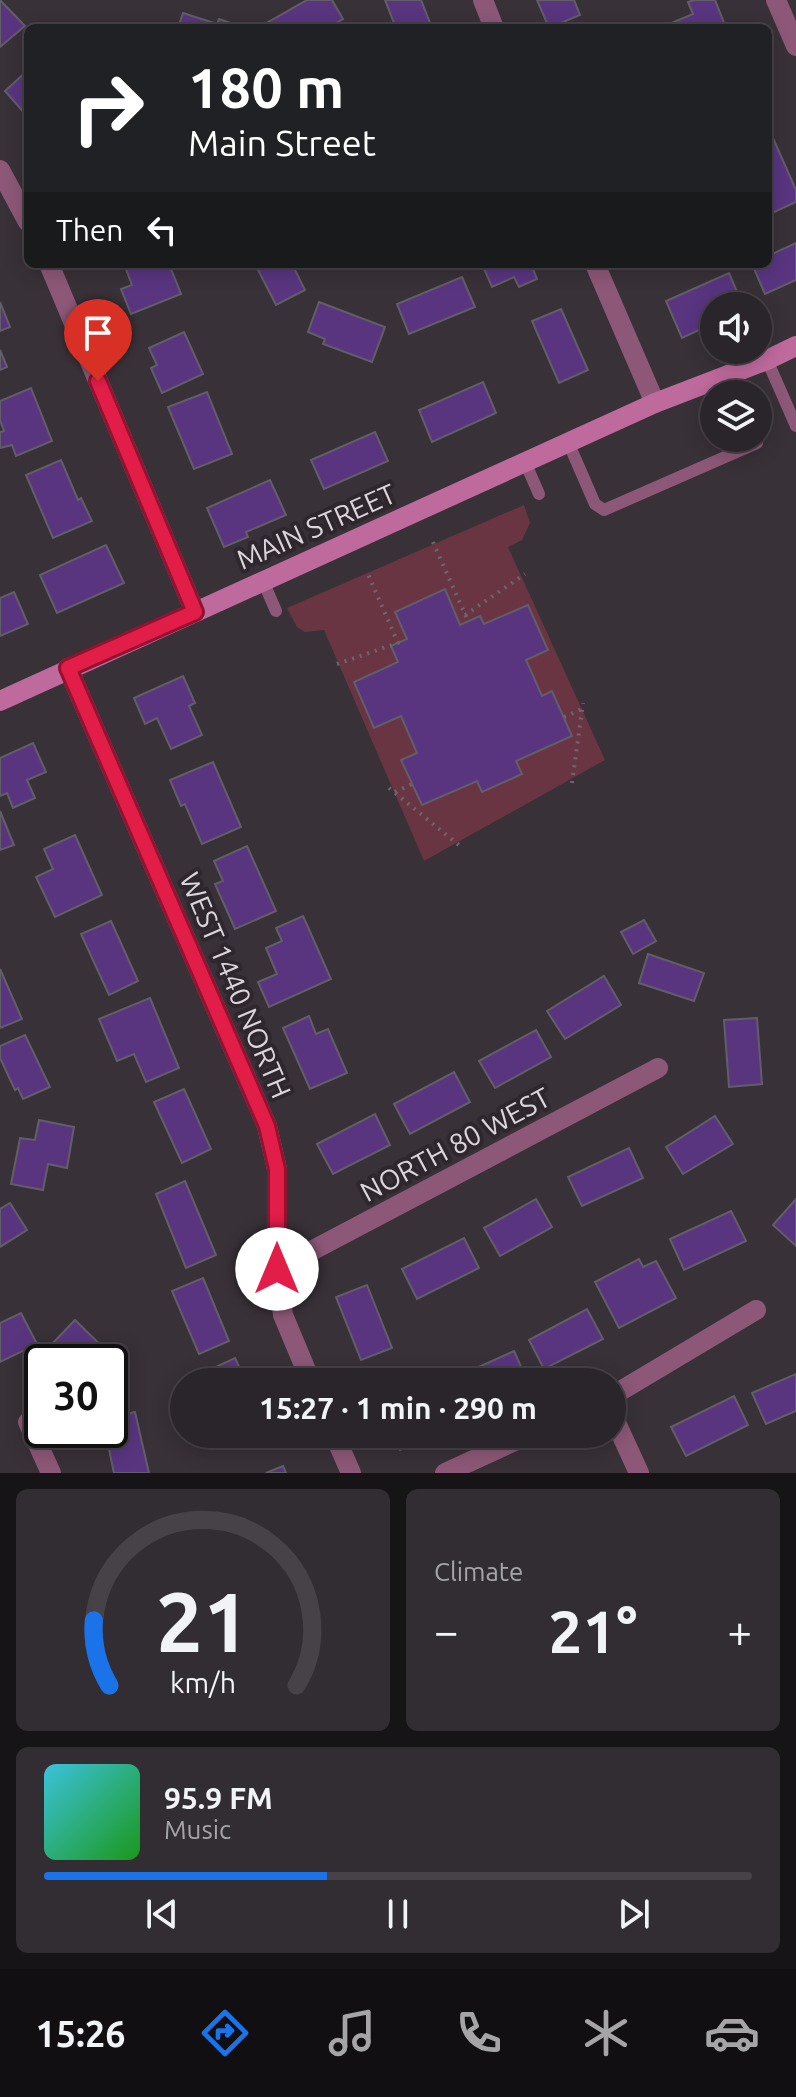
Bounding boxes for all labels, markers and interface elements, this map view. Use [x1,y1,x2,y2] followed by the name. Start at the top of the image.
[56,56,160,160] icon: right
[188,56,344,119] text: 180 m
[188,122,376,163] text: Main Street
[140,208,184,252] icon: left
[56,213,124,247] text: Then
[700,292,772,452] map controls
[700,292,772,364] button: sound
[64,299,132,381] pin
[76,311,120,355] icon: arrive
[700,380,772,452] button: layers
[232,477,401,575] street label: MAIN STREET
[174,868,298,1102] street label: WEST 1440 NORTH
[355,1081,556,1207] street label: NORTH 80 WEST
[235,1227,319,1311] position arrow
[24,1344,128,1448] speed limit sign: 30
[259,1391,537,1425] text: 15:27 · 1 min · 290 m
[434,1557,523,1586] text: Climate
[156,1574,250,1668] text: 21
[549,1597,637,1664] text: 21°
[434,1606,459,1655] text: −
[727,1606,752,1655] text: +
[170,1666,236,1698] text: km/h
[164,1781,273,1815] text: 95.9 FM
[164,1815,231,1844] text: Music
[140,1892,184,1936] icon: previous
[376,1892,420,1936] icon: pause
[612,1892,656,1936] icon: next
[197,2005,253,2061] icon: directions
[324,2005,380,2061] icon: music
[451,2005,507,2061] icon: phone
[578,2005,634,2061] icon: climate
[704,2005,760,2061] icon: car
[35,2013,126,2054] text: 15:26

